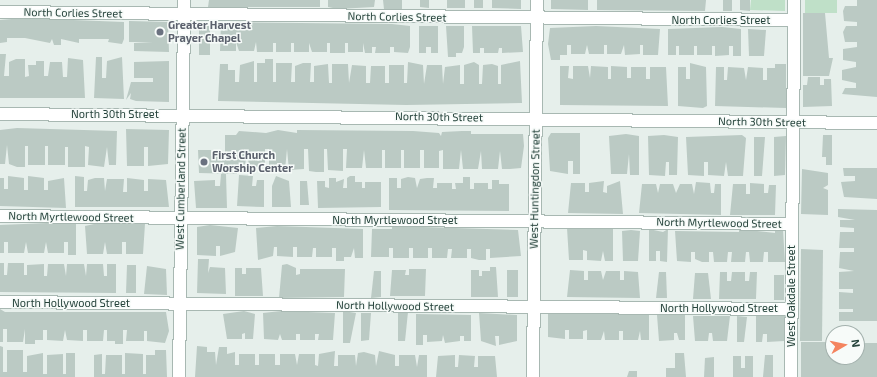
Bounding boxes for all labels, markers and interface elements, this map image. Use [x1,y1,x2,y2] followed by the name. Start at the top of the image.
[23,6,123,20] street label: North Corlies Street
[347,10,447,24] street label: North Corlies Street
[672,13,770,27] street label: North Corlies Street
[168,19,251,45] place label: Greater Harvest Prayer Chapel
[155,27,165,37] marker: Greater Harvest Prayer Chapel
[71,107,159,121] street label: North 30th Street
[395,110,483,124] street label: North 30th Street
[718,115,806,129] street label: North 30th Street
[173,128,189,250] street label: West Cumberland Street
[527,129,543,249] street label: West Huntingdon Street
[212,149,293,175] place label: First Church Worship Center
[199,157,209,167] marker: First Church Worship Center
[8,209,134,225] street label: North Myrtlewood Street
[332,213,458,227] street label: North Myrtlewood Street
[656,215,782,231] street label: North Myrtlewood Street
[784,245,798,347] street label: West Oakdale Street
[12,296,130,310] street label: North Hollywood Street
[336,298,454,314] street label: North Hollywood Street
[660,301,778,315] street label: North Hollywood Street
[825,325,865,365] north arrow
[849,338,863,348] text: N

